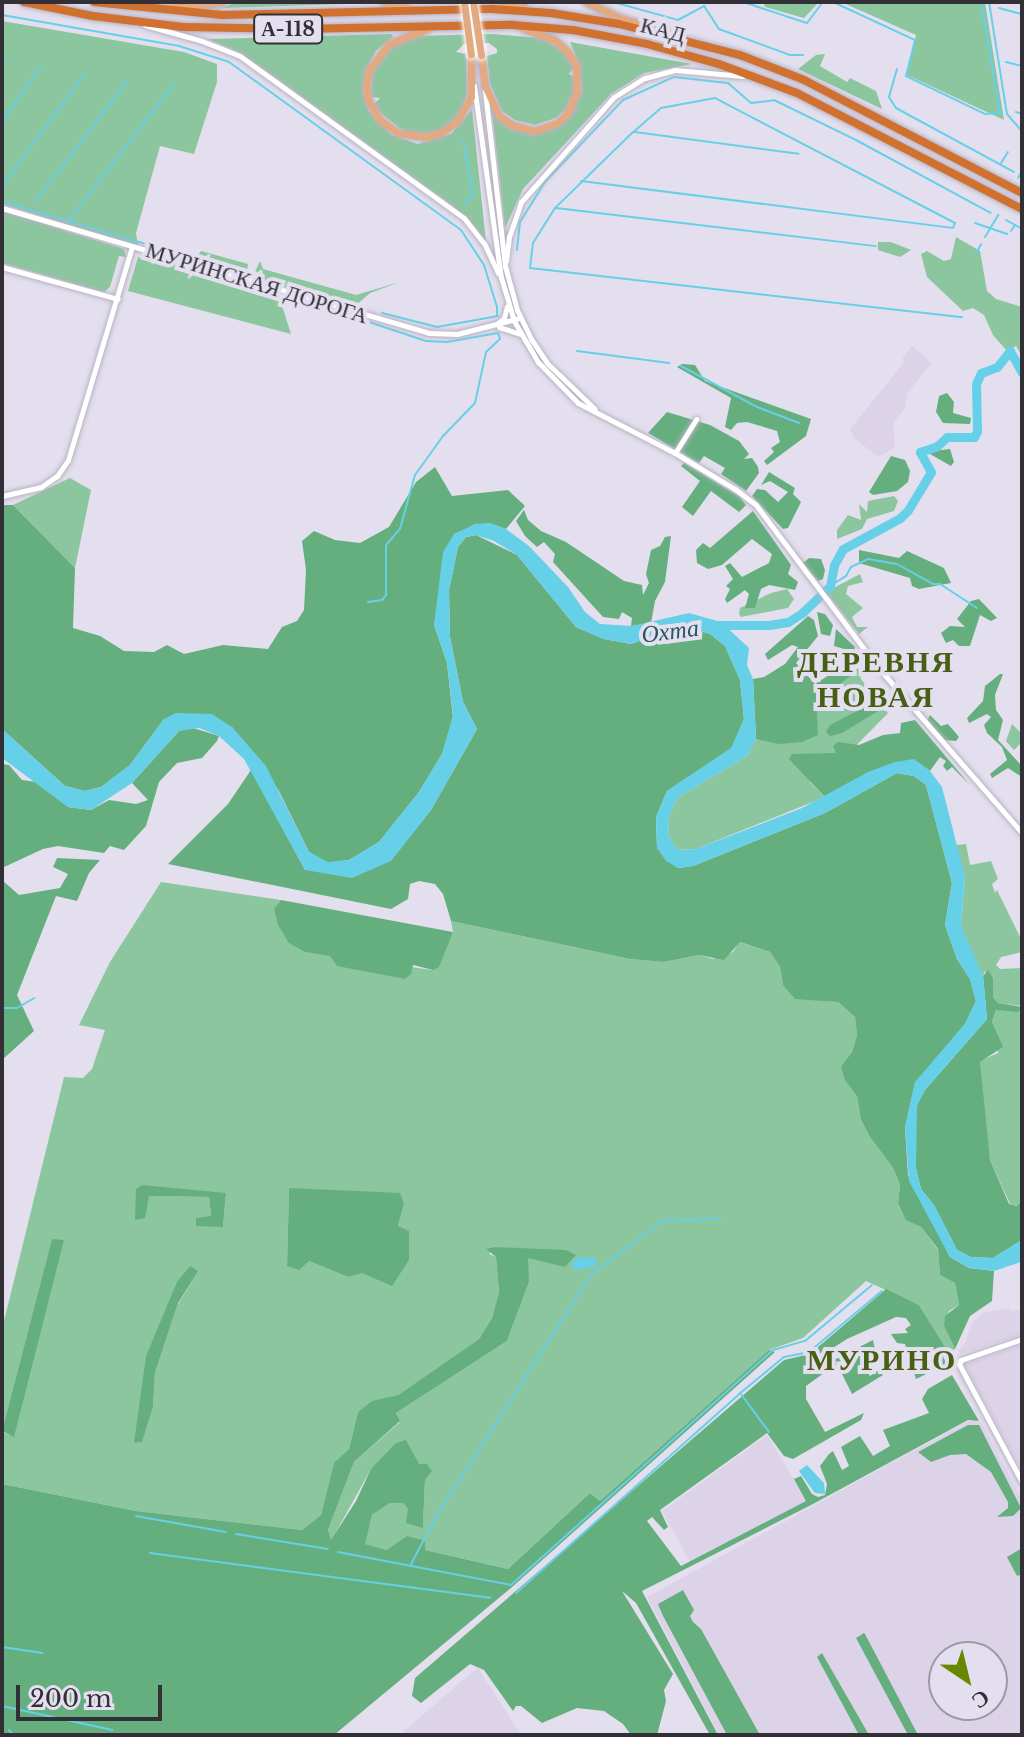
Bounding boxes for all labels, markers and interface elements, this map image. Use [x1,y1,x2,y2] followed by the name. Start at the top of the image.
[638,12,688,48] street label: КАД
[252,13,324,45] road number: А-118
[143,237,371,329] street label: МУРИНСКАЯ ДОРОГА
[640,613,700,649] water label: Охта
[797,644,955,714] district label: ДЕРЕВНЯ НОВАЯ
[807,1342,957,1378] district label: МУРИНО
[928,1641,1008,1721] north arrow
[20,1669,166,1719] scale bar
[30,1684,112,1713] text: 200 m
[967,1684,995,1715] text: С

